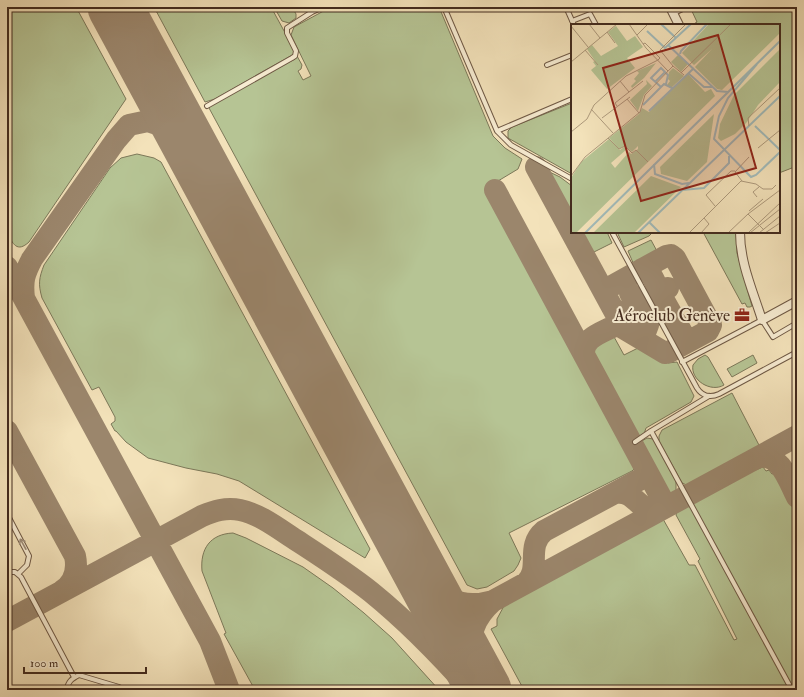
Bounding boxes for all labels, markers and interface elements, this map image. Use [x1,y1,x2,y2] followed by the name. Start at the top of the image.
[571,24,780,233] inset map
[613,305,730,326] place label: Aéroclub Genève
[733,306,751,324] office icon: Aéroclub Genève
[19,538,27,550] one-way arrow
[24,649,146,675] scale bar
[30,656,59,671] text: 100 m

